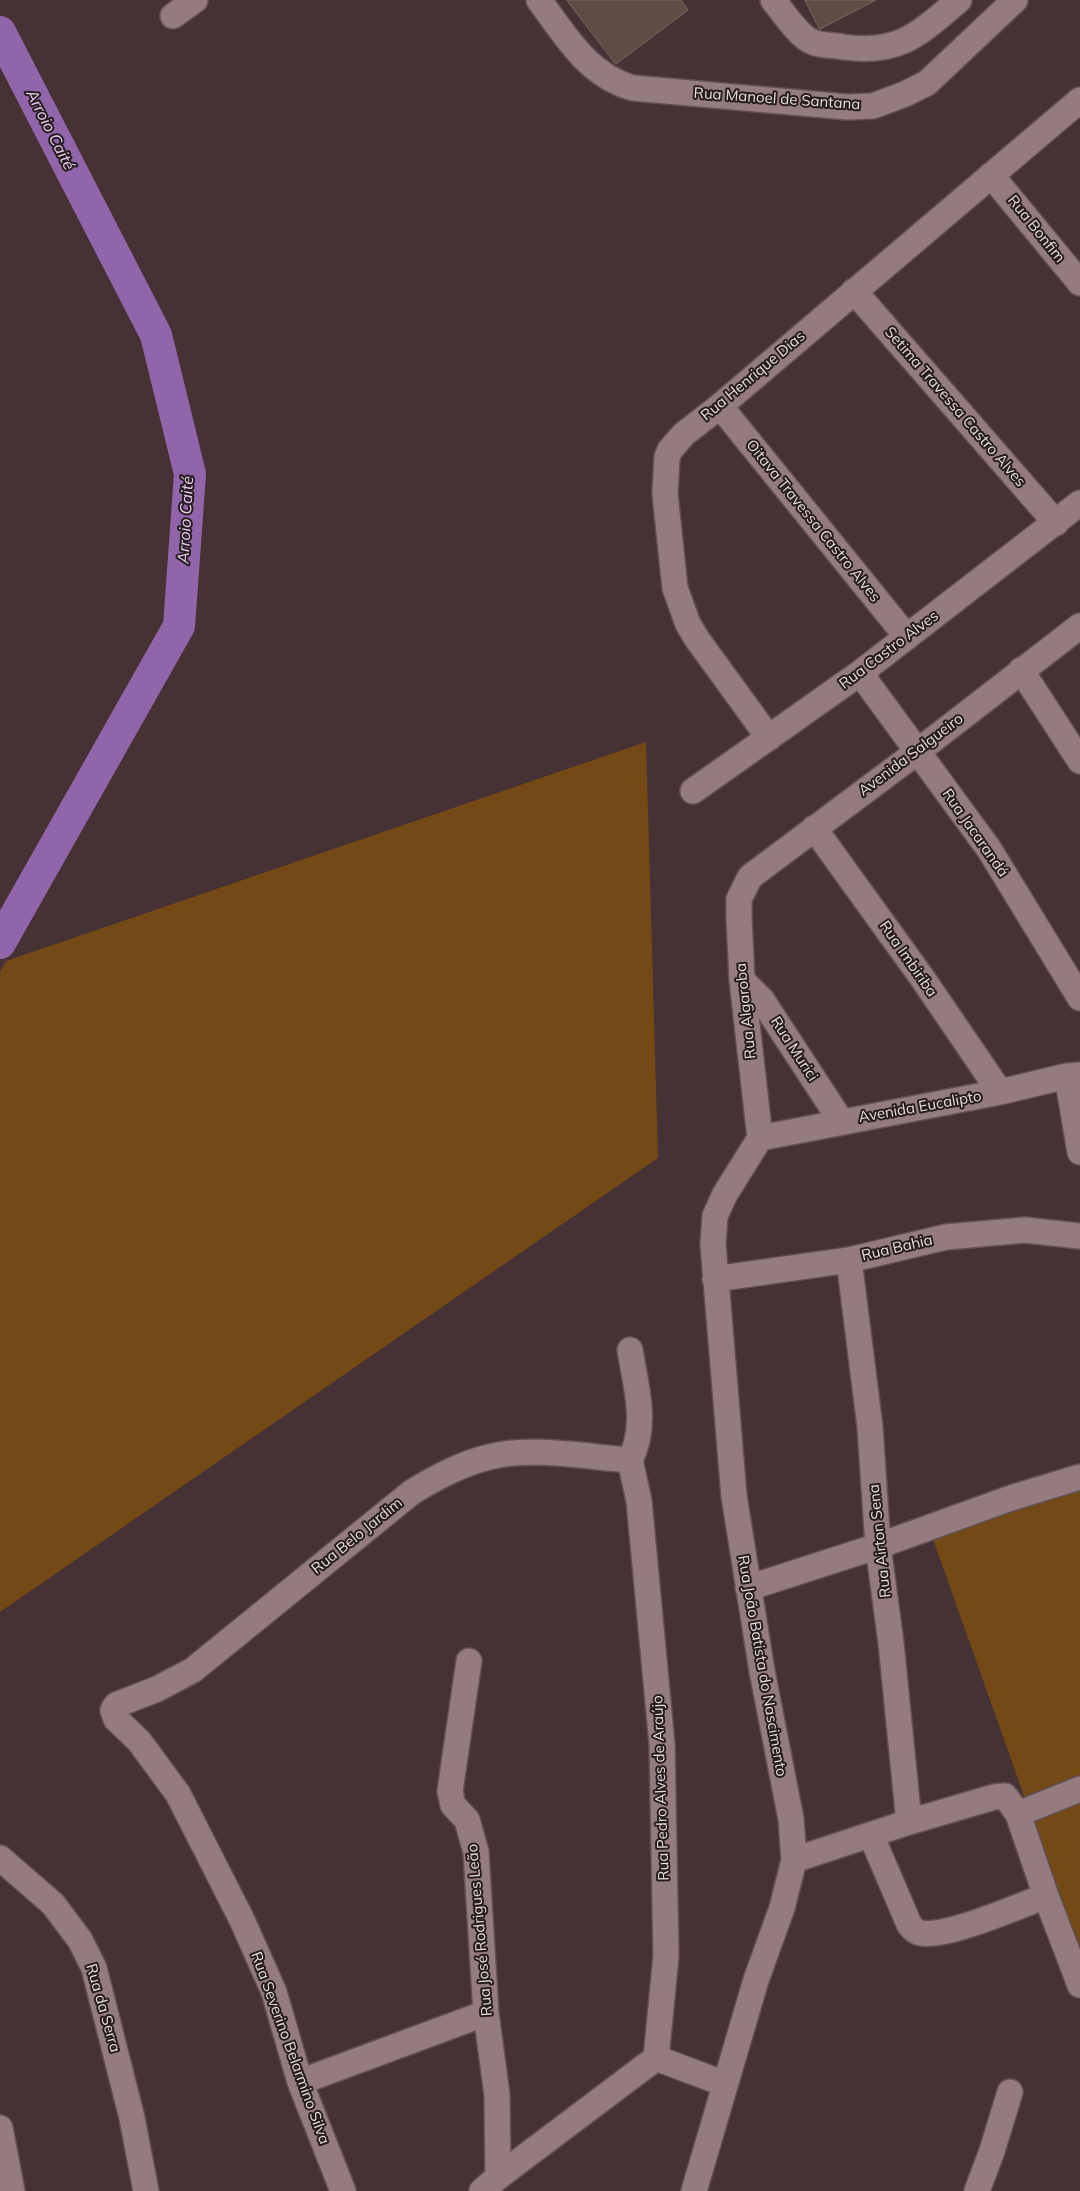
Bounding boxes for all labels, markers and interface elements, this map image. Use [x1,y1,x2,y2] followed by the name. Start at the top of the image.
[693,84,861,114] street label: Rua Manoel de Santana
[22,87,78,173] water label: Arroio Caité
[1003,192,1069,266] street label: Rua Bonfim
[881,323,1029,491] street label: Setima Travessa Castro Alves
[697,327,809,425] street label: Rua Henrique Dias
[742,436,884,606] street label: Oitava Travessa Castro Alves
[174,476,198,564] water label: Arroio Caité
[836,607,942,693] street label: Rua Castro Alves
[855,710,967,800] street label: Avenida Salgueiro
[938,785,1012,881] street label: Rua Jacarandá
[875,918,941,1000] street label: Rua Imbiriba
[732,962,760,1060] street label: Rua Algaroba
[766,1013,822,1085] street label: Rua Murici
[857,1087,983,1127] street label: Avenida Eucalipto
[860,1231,934,1265] street label: Rua Bahia
[865,1483,895,1599] street label: Rua Airton Sena
[308,1494,406,1578] street label: Rua Belo Jardim
[734,1554,790,1778] street label: Rua João Batista do Nascimento
[649,1695,673,1881] street label: Rua Pedro Alves de Araújo
[464,1843,496,2017] street label: Rua José Rodrigues Leão
[247,1949,333,2147] street label: Rua Severino Belarmino Silva
[82,1962,124,2054] street label: Rua da Serra

